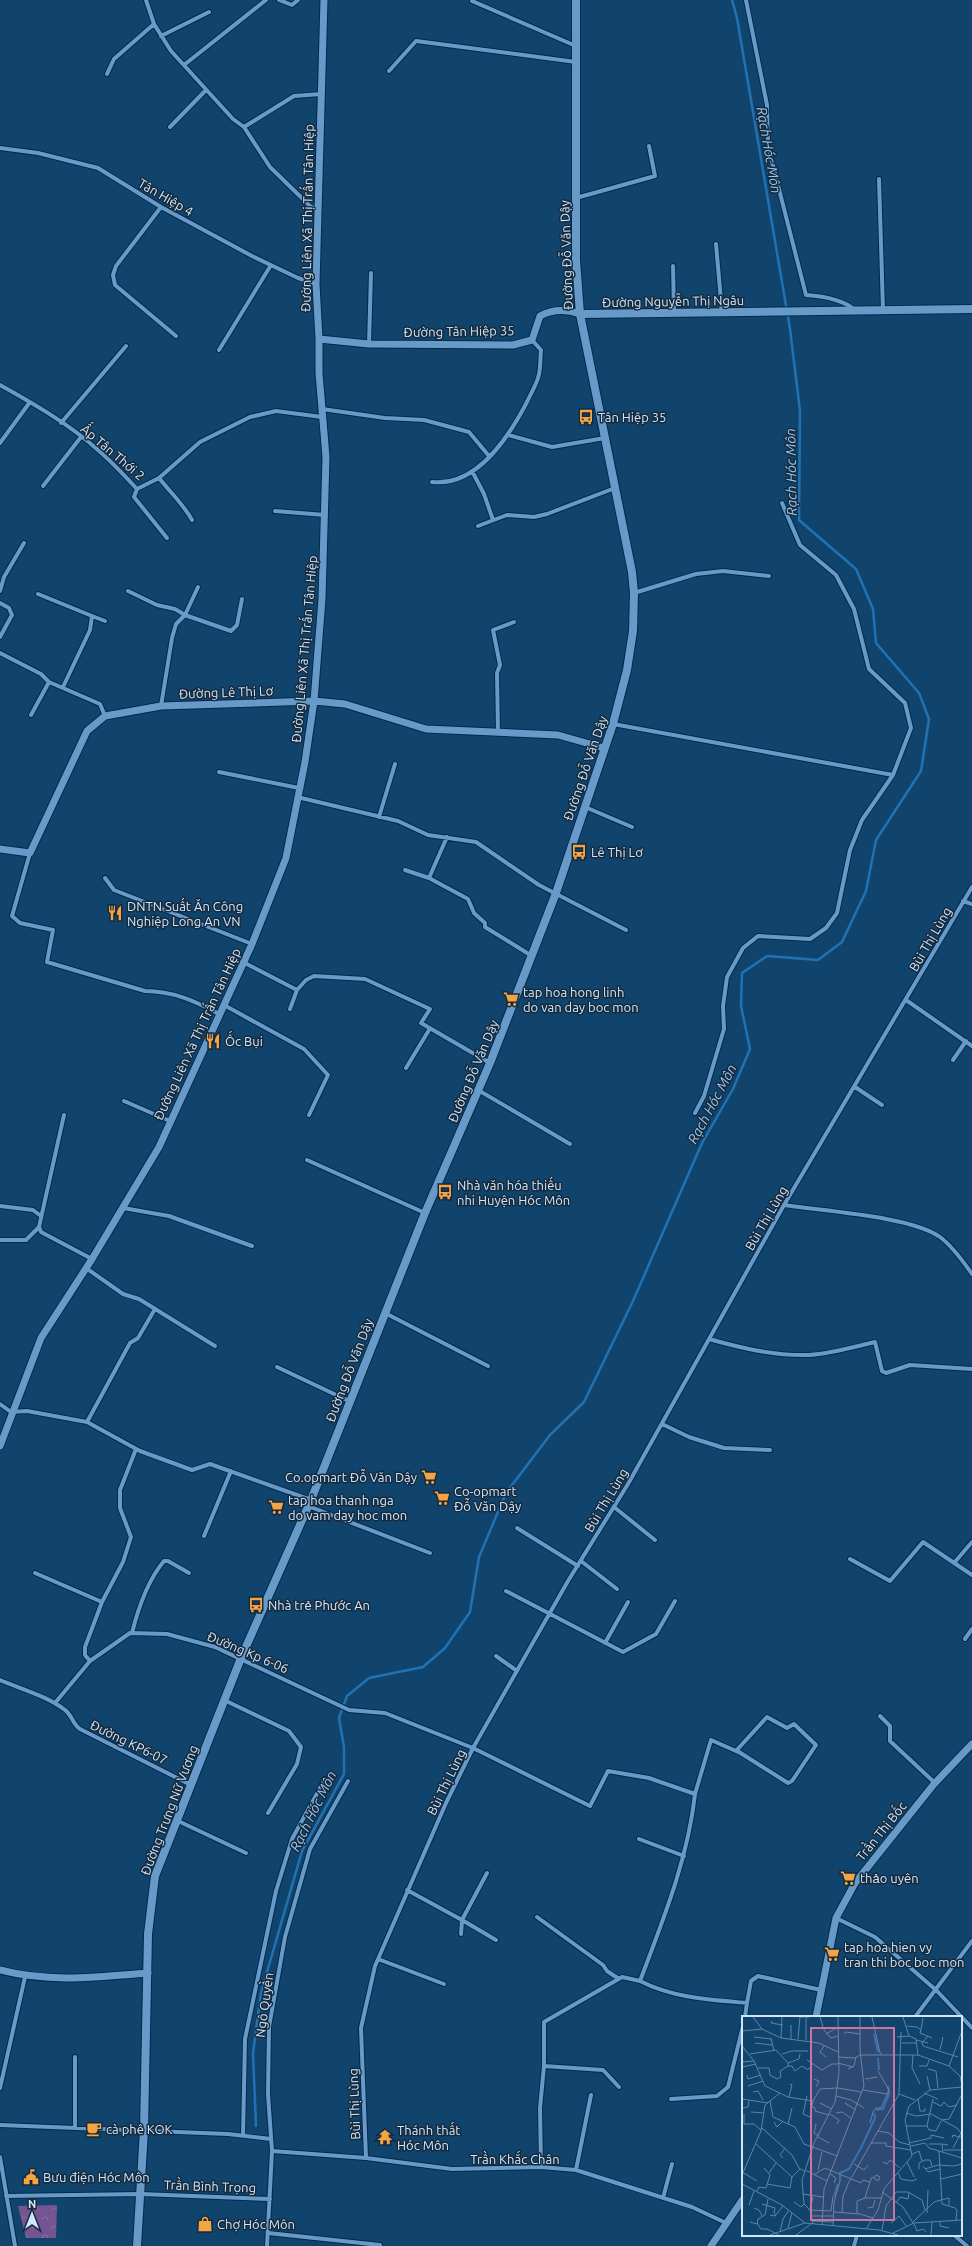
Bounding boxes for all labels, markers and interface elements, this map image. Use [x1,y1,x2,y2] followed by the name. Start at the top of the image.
[754,106,784,194] water label: Rạch Hóc Môn
[296,124,317,312] street label: Đường Liên Xã Thị Trấn Tân Hiệp
[136,176,196,219] street label: Tân Hiệp 4
[556,200,576,310] street label: Đường Đỗ Văn Dậy
[602,292,744,310] street label: Đường Nguyễn Thị Ngâu
[403,323,515,340] street label: Đường Tân Hiệp 35
[577,408,595,426] bus stop icon: Tân Hiệp 35
[598,410,666,425] place label: Tân Hiệp 35
[78,418,150,483] street label: Ấp Tân Thới 2
[782,428,800,516] water label: Rạch Hóc Môn
[287,555,320,743] street label: Đường Liên Xã Thị Trấn Tân Hiệp
[179,683,274,702] street label: Đường Lê Thị Lơ
[559,713,610,822] street label: Đường Đỗ Văn Dậy
[570,843,588,861] bus stop icon: Lê Thị Lơ
[591,845,643,860] place label: Lê Thị Lơ
[127,897,243,929] place label: DNTN Suất Ăn Công Nghiệp Long An VN
[106,904,124,922] restaurant icon: DNTN Suất Ăn Công Nghiệp Long An VN
[906,905,955,974] street label: Bùi Thị Lùng
[149,945,244,1123] street label: Đường Liên Xã Thị Trấn Tân Hiệp
[523,985,639,1014] place label: tap hoa hong linh do van day boc mon
[502,990,520,1008] supermarket icon: tap hoa hong linh do van day boc mon
[444,1017,502,1125] street label: Đường Đỗ Văn Dậy
[225,1030,263,1049] place label: Ốc Bụi
[204,1032,222,1050] restaurant icon: Ốc Bụi
[684,1062,740,1146] water label: Rạch Hóc Môn
[457,1176,570,1208] place label: Nhà văn hóa thiếu nhi Huyện Hóc Môn
[436,1183,454,1201] bus stop icon: Nhà văn hóa thiếu nhi Huyện Hóc Môn
[742,1184,791,1253] street label: Bùi Thị Lùng
[322,1316,376,1424] street label: Đường Đỗ Văn Dậy
[582,1466,631,1535] street label: Bùi Thị Lùng
[420,1468,438,1486] supermarket icon: Co.opmart Đỗ Văn Dậy
[285,1469,417,1485] place label: Co.opmart Đỗ Văn Dậy
[454,1484,521,1514] place label: Co-opmart Đỗ Văn Dậy
[433,1489,451,1507] supermarket icon: Co-opmart Đỗ Văn Dậy
[288,1493,407,1522] place label: tap hoa thanh nga do vam day hoc mon
[267,1498,285,1516] supermarket icon: tap hoa thanh nga do vam day hoc mon
[247,1596,265,1614] bus stop icon: Nhà trẻ Phước An
[268,1598,370,1612] place label: Nhà trẻ Phước An
[205,1629,291,1675] street label: Đường Kp 6-06
[88,1717,170,1767] street label: Đường KP6-07
[138,1743,200,1877] street label: Đường Trưng Nữ Vương
[424,1747,469,1818] street label: Bùi Thị Lùng
[287,1768,339,1854] water label: Rạch Hóc Môn
[851,1797,910,1864] street label: Trần Thị Bốc
[839,1869,857,1887] supermarket icon: thảo uyên
[860,1871,919,1885] place label: thảo uyên
[844,1940,964,1969] place label: tap hoa hien vy tran thi boc boc mon
[823,1945,841,1963] supermarket icon: tap hoa hien vy tran thi boc boc mon
[250,1971,276,2039] street label: Ngô Quyền
[742,2016,962,2236] inset map
[346,2068,363,2140] street label: Bùi Thị Lùng
[85,2120,103,2138] cafe icon: cà phê KOK
[397,2121,460,2152] place label: Thánh thất Hóc Môn
[106,2122,172,2136] place label: cà phê KOK
[376,2128,394,2146] temple icon: Thánh thất Hóc Môn
[470,2150,560,2166] street label: Trần Khắc Chân
[22,2168,40,2186] public building icon: Bưu điện Hóc Môn
[43,2170,150,2185] place label: Bưu điện Hóc Môn
[164,2175,256,2196] street label: Trần Bình Trọng
[12,2194,52,2234] north arrow
[28,2198,36,2210] text: N
[196,2215,214,2233] shop icon: Chợ Hóc Môn
[217,2217,295,2232] place label: Chợ Hóc Môn

